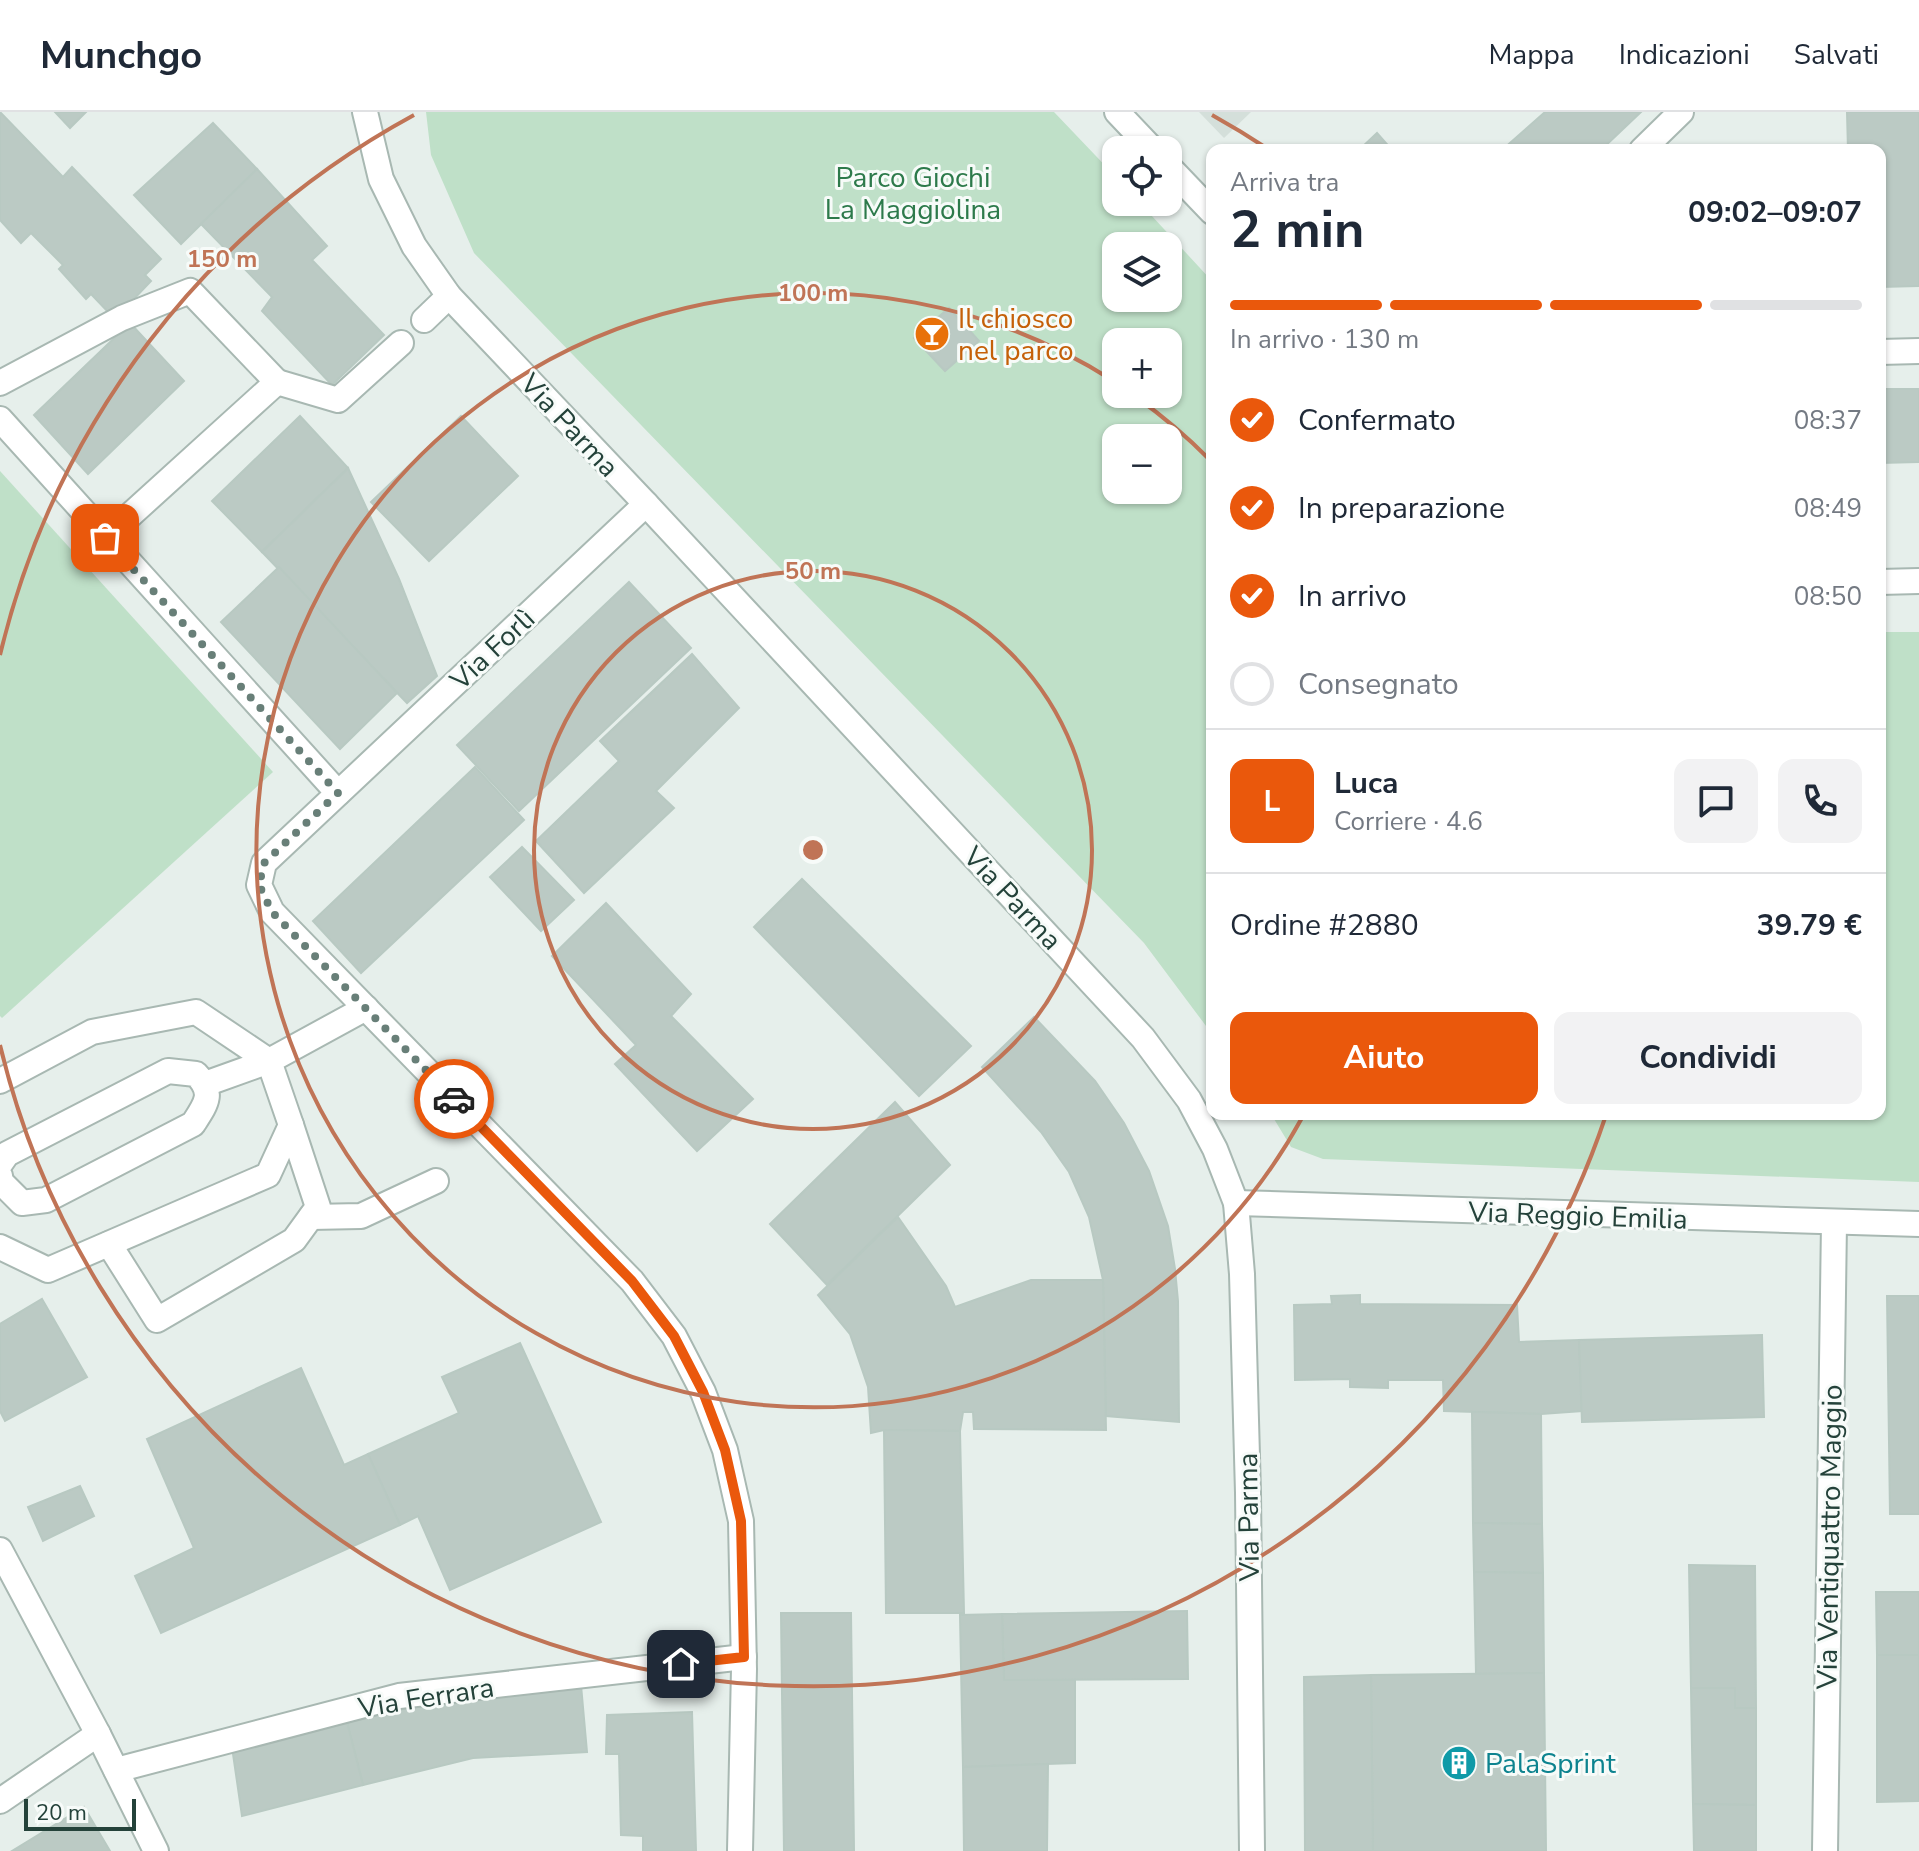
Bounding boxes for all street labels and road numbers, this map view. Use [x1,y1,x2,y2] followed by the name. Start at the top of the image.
[511,365,627,486] street label: Via Parma
[441,601,543,699] street label: Via Forlì
[954,838,1070,959] street label: Via Parma
[1467,1193,1688,1239] street label: Via Reggio Emilia
[1808,1384,1852,1691] street label: Via Ventiquattro Maggio
[1229,1452,1269,1583] street label: Via Parma
[355,1669,497,1728] street label: Via Ferrara

